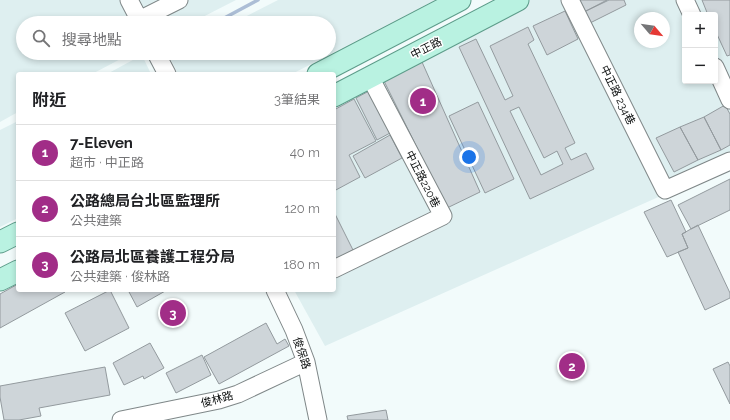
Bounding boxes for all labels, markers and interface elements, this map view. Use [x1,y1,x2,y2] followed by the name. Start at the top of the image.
[634,12,670,48] north arrow
[682,12,718,84] map controls
[682,12,718,48] button: +
[16,16,336,60] search box
[30,27,52,49] icon: search
[62,31,122,49] text: 搜尋地點
[409,35,444,62] street label: 中正路
[682,48,718,84] button: −
[598,63,638,127] street label: 中正路 234巷
[410,86,436,116] pin: 1
[32,90,66,110] text: 附近
[274,92,320,107] text: 3筆結果
[70,134,133,152] text: 7-Eleven
[42,145,48,160] text: 1
[290,145,320,160] text: 40 m
[459,147,479,167] your location
[403,149,442,210] street label: 中正路220巷
[70,155,144,170] text: 超市 · 中正路
[70,192,220,210] text: 公路總局台北區監理所
[41,201,49,216] text: 2
[284,201,320,216] text: 120 m
[70,213,122,228] text: 公共建築
[70,248,235,266] text: 公路局北區養護工程分局
[41,257,49,272] text: 3
[284,257,320,272] text: 180 m
[70,269,170,284] text: 公共建築 · 俊林路
[160,298,186,328] pin: 3
[290,335,313,371] street label: 俊保路
[559,351,585,381] pin: 2
[200,389,235,410] street label: 俊林路

